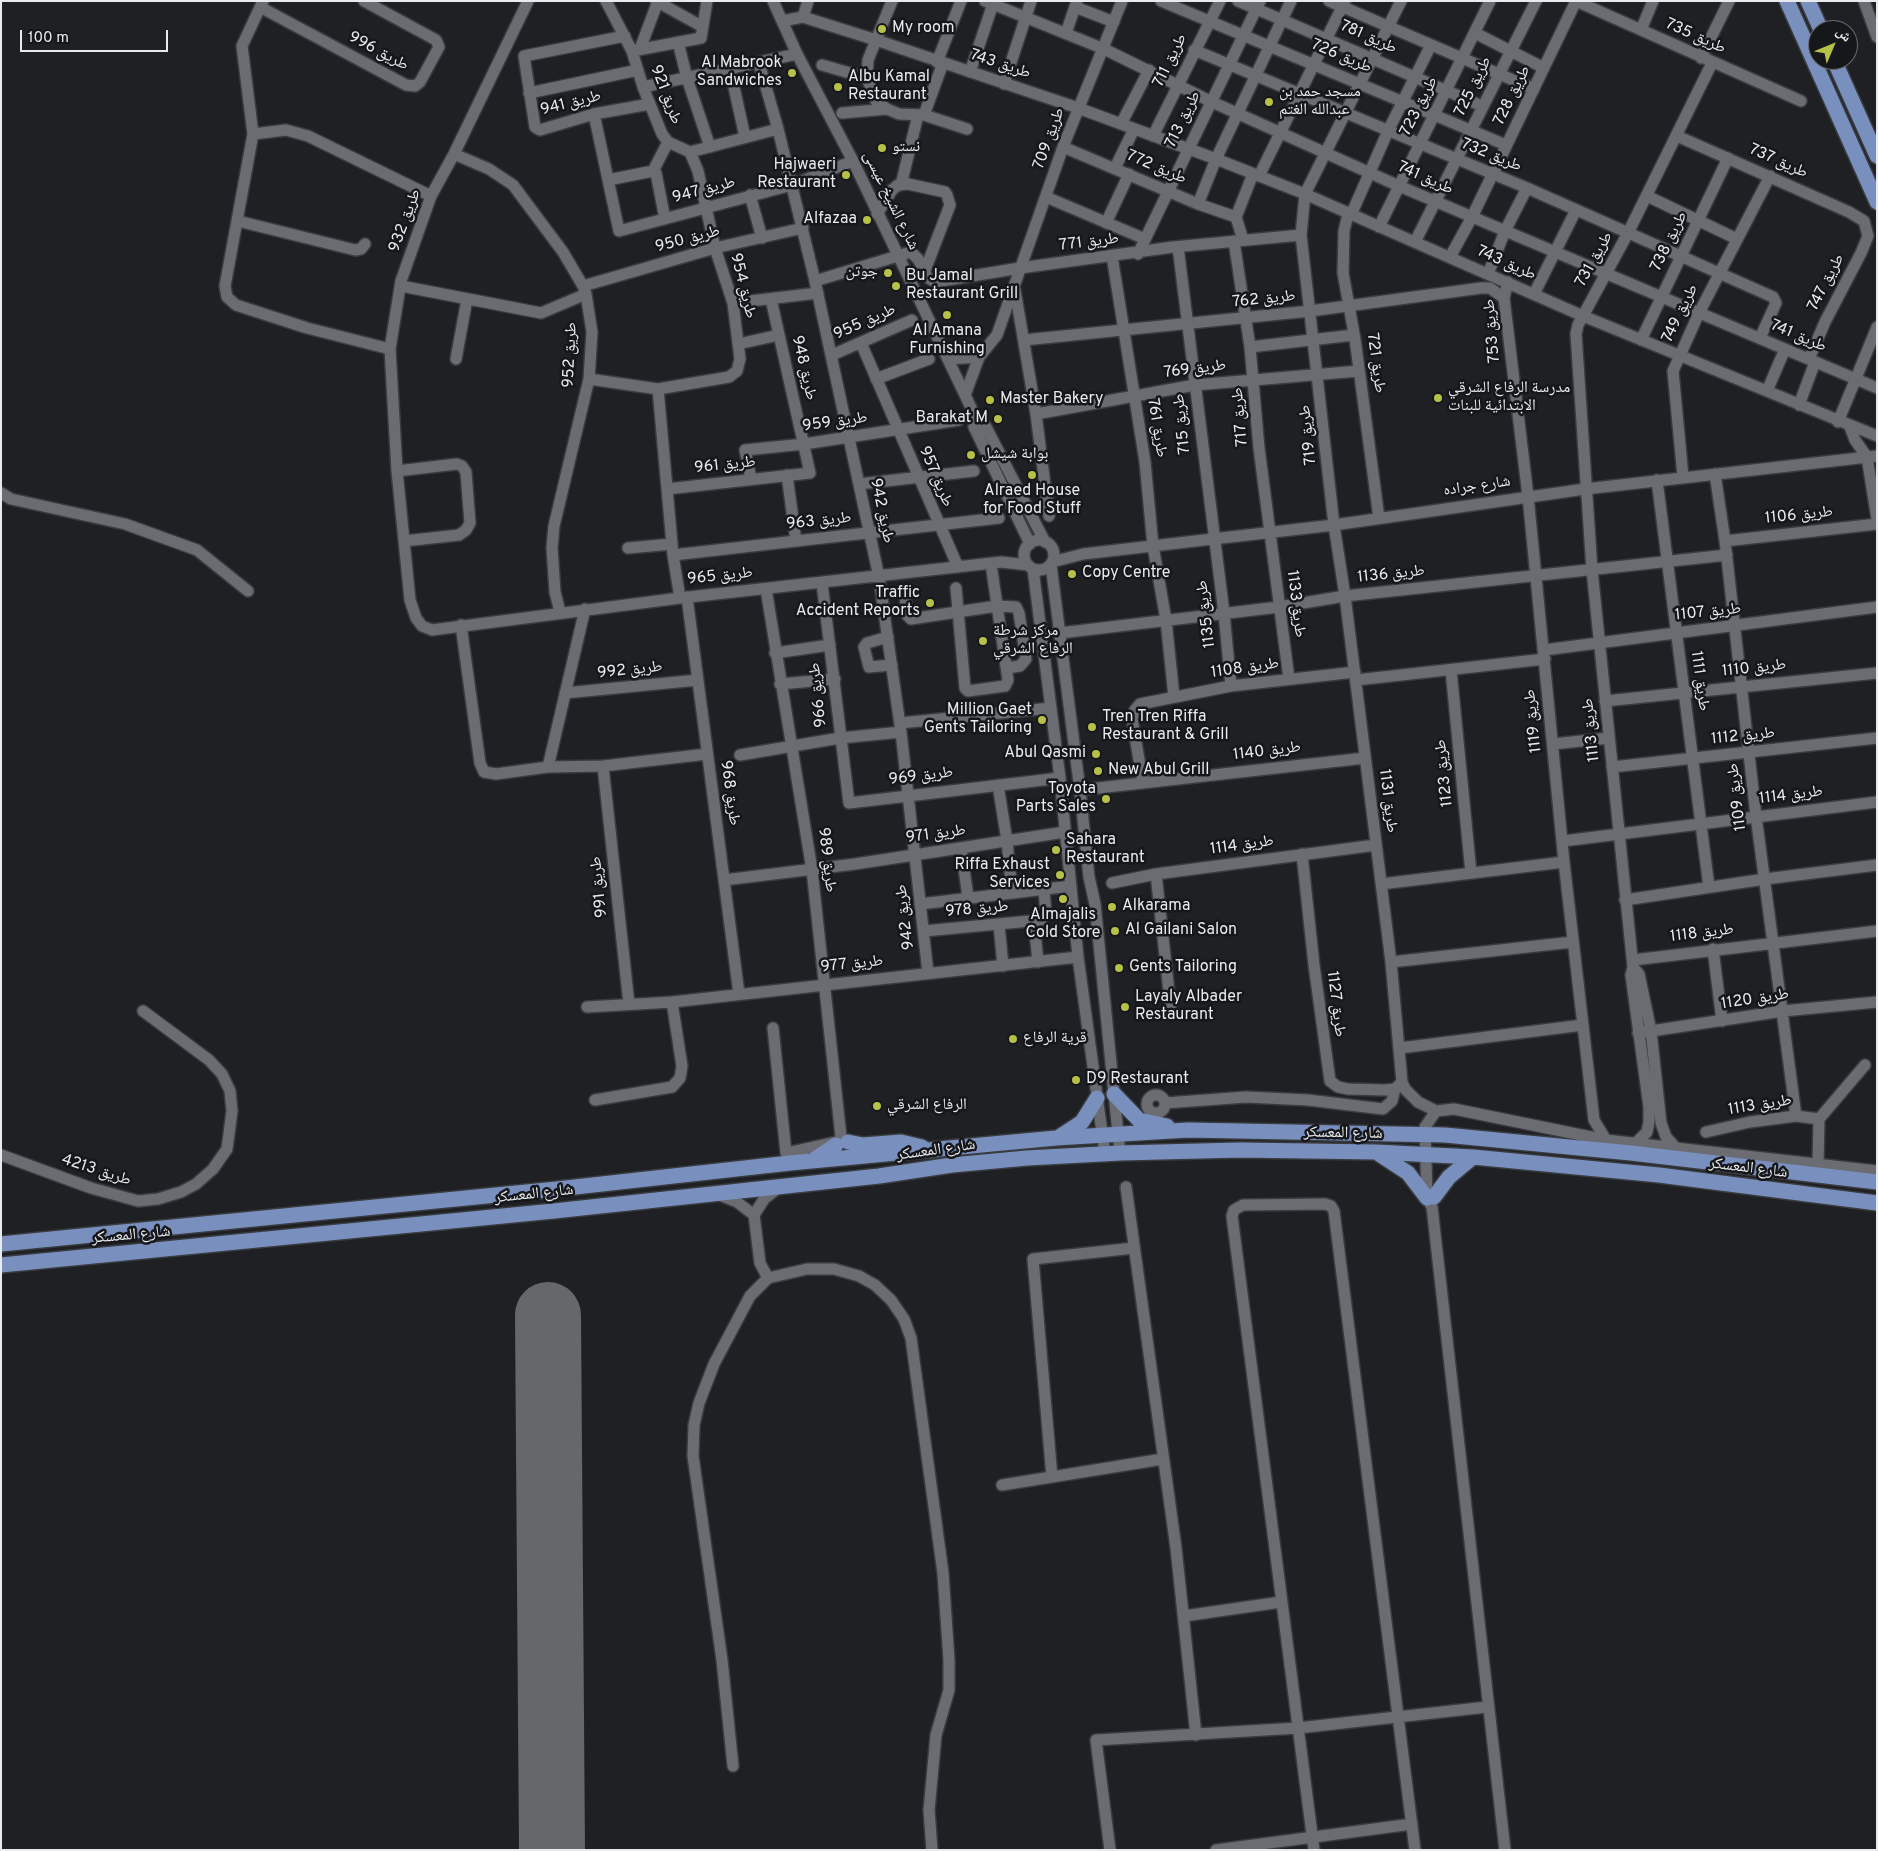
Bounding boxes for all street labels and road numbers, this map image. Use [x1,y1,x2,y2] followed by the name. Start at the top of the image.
[1662,15,1728,59] street label: طريق 735
[1337,17,1399,59] street label: طريق 781
[345,28,411,76] street label: طريق 996
[1150,31,1192,91] street label: طريق 711
[1308,36,1374,78] street label: طريق 726
[967,46,1033,84] street label: طريق 743
[1451,54,1497,120] street label: طريق 725
[645,63,685,127] street label: طريق 921
[1490,63,1536,129] street label: طريق 728
[1397,74,1443,140] street label: طريق 723
[539,87,603,121] street label: طريق 941
[1162,88,1206,152] street label: طريق 713
[1030,106,1070,172] street label: طريق 709
[1458,135,1524,177] street label: طريق 732
[1746,141,1810,183] street label: طريق 737
[1123,147,1189,189] street label: طريق 772
[858,148,922,254] street label: شارع الشيخ عيسى
[1394,158,1456,200] street label: طريق 741
[670,173,738,209] street label: طريق 947
[386,187,426,255] street label: طريق 932
[1647,209,1693,275] street label: طريق 738
[654,222,722,258] street label: طريق 950
[1572,229,1618,291] street label: طريق 731
[1058,230,1120,256] street label: طريق 771
[1473,242,1539,286] street label: طريق 743
[1805,251,1849,315] street label: طريق 747
[725,252,759,320] street label: طريق 954
[1659,282,1703,346] street label: طريق 749
[1231,287,1297,313] street label: طريق 762
[1481,298,1505,364] street label: طريق 753
[831,301,899,345] street label: طريق 955
[1767,317,1829,357] street label: طريق 741
[560,322,582,388] street label: طريق 952
[1361,332,1389,394] street label: طريق 721
[786,334,820,402] street label: طريق 948
[1163,357,1227,383] street label: طريق 769
[1229,387,1253,447] street label: طريق 717
[1170,393,1196,455] street label: طريق 715
[1142,397,1170,459] street label: طريق 761
[1296,404,1322,466] street label: طريق 719
[801,409,869,437] street label: طريق 959
[914,444,956,510] street label: طريق 957
[693,453,757,479] street label: طريق 961
[1442,473,1512,501] street label: شارع جراده
[865,477,897,545] street label: طريق 942
[1764,503,1834,529] street label: طريق 1106
[786,509,852,535] street label: طريق 963
[1356,562,1426,588] street label: طريق 1136
[686,564,754,590] street label: طريق 965
[1281,569,1309,639] street label: طريق 1133
[1193,579,1221,649] street label: طريق 1135
[1674,600,1742,626] street label: طريق 1107
[1685,650,1713,712] street label: طريق 1111
[1210,655,1280,683] street label: طريق 1108
[1721,656,1787,682] street label: طريق 1110
[596,658,664,684] street label: طريق 992
[806,662,832,728] street label: طريق 966
[1521,688,1547,754] street label: طريق 1119
[1579,697,1605,763] street label: طريق 1113
[1710,724,1776,750] street label: طريق 1112
[1232,738,1302,766] street label: طريق 1140
[1432,738,1458,808] street label: طريق 1123
[715,759,743,827] street label: طريق 968
[1724,762,1752,832] street label: طريق 1109
[888,764,954,790] street label: طريق 969
[1374,768,1400,834] street label: طريق 1131
[1758,783,1824,809] street label: طريق 1114
[905,821,967,849] street label: طريق 971
[813,827,839,893] street label: طريق 989
[1209,832,1275,860] street label: طريق 1114
[587,855,613,919] street label: طريق 991
[892,883,920,951] street label: طريق 942
[945,898,1009,922] street label: طريق 978
[1669,921,1735,947] street label: طريق 1118
[820,952,884,978] street label: طريق 977
[1321,970,1349,1038] street label: طريق 1127
[1720,985,1790,1015] street label: طريق 1120
[1727,1092,1793,1120] street label: طريق 1113
[1303,1124,1383,1144] street label: شارع المعسكر
[896,1136,976,1166] street label: شارع المعسكر
[59,1151,133,1191] street label: طريق 4213
[1708,1155,1788,1183] street label: شارع المعسكر
[494,1181,574,1209] street label: شارع المعسكر
[91,1223,171,1249] street label: شارع المعسكر

